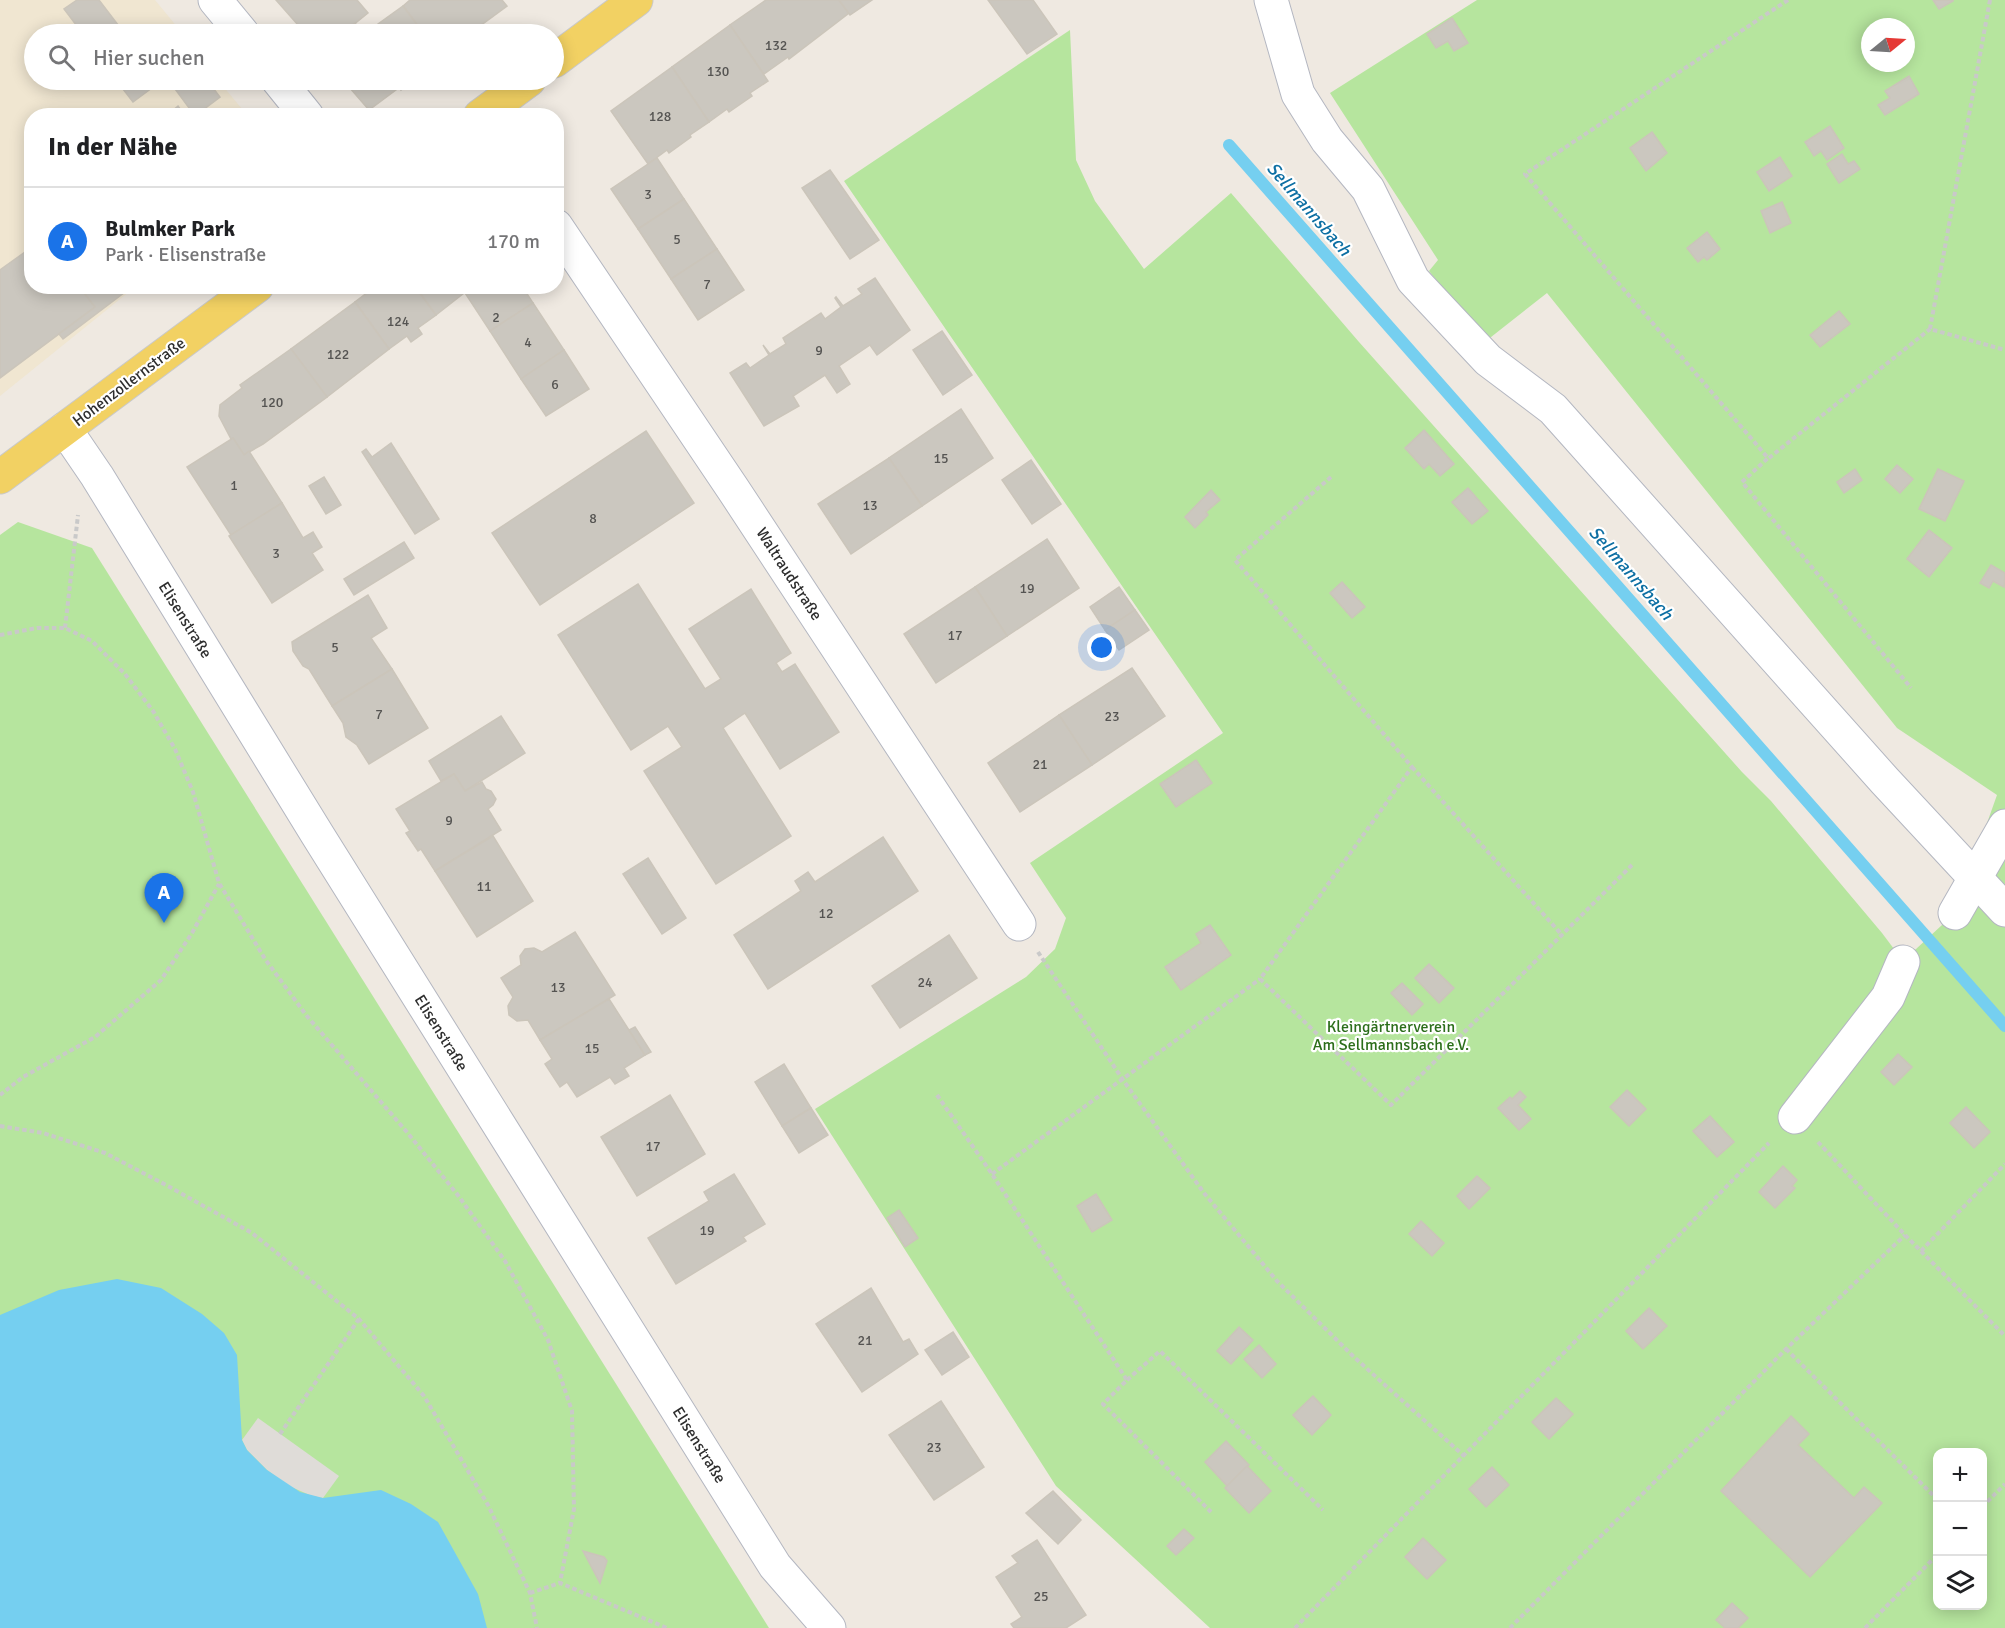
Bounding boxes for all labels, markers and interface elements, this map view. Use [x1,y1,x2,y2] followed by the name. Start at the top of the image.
[1861,18,1915,72] north arrow
[24,24,564,90] search box
[765,37,787,54] house number: 132
[45,41,78,74] icon: search
[93,44,205,71] text: Hier suchen
[707,63,729,80] house number: 130
[649,108,671,125] house number: 128
[48,131,178,163] text: In der Nähe
[1262,158,1357,261] water label: Sellmannsbach
[644,186,652,203] house number: 3
[105,215,235,242] text: Bulmker Park
[61,229,74,254] text: A
[487,229,540,254] text: 170 m
[673,231,681,248] house number: 5
[105,242,266,267] text: Park · Elisenstraße
[703,276,711,293] house number: 7
[492,309,500,326] house number: 2
[387,313,410,330] house number: 124
[69,333,189,431] street label: Hohenzollernstraße
[524,334,532,351] house number: 4
[815,342,823,359] house number: 9
[327,346,349,363] house number: 122
[551,376,559,393] house number: 6
[261,394,283,411] house number: 120
[933,450,949,467] house number: 15
[230,477,238,494] house number: 1
[862,497,878,514] house number: 13
[589,510,597,527] house number: 8
[1584,522,1679,625] water label: Sellmannsbach
[752,524,826,624] street label: Waltraudstraße
[272,545,280,562] house number: 3
[154,578,216,662] street label: Elisenstraße
[1019,580,1035,597] house number: 19
[947,627,963,644] house number: 17
[1087,633,1116,662] your location
[331,639,339,656] house number: 5
[375,706,383,723] house number: 7
[1104,708,1120,725] house number: 23
[1032,756,1048,773] house number: 21
[445,812,453,829] house number: 9
[144,874,184,923] pin: A
[476,878,492,895] house number: 11
[818,905,834,922] house number: 12
[917,974,933,991] house number: 24
[550,979,566,996] house number: 13
[410,991,472,1075] street label: Elisenstraße
[1313,1017,1469,1055] park label: Kleingärtnerverein Am Sellmannsbach e.V.
[584,1040,600,1057] house number: 15
[645,1138,661,1155] house number: 17
[699,1222,715,1239] house number: 19
[857,1332,873,1349] house number: 21
[668,1403,730,1487] street label: Elisenstraße
[926,1439,942,1456] house number: 23
[1933,1448,1987,1610] map controls
[1933,1448,1987,1502] button: +
[1933,1502,1987,1556] button: −
[1933,1556,1987,1610] button: layers
[1033,1588,1049,1605] house number: 25

